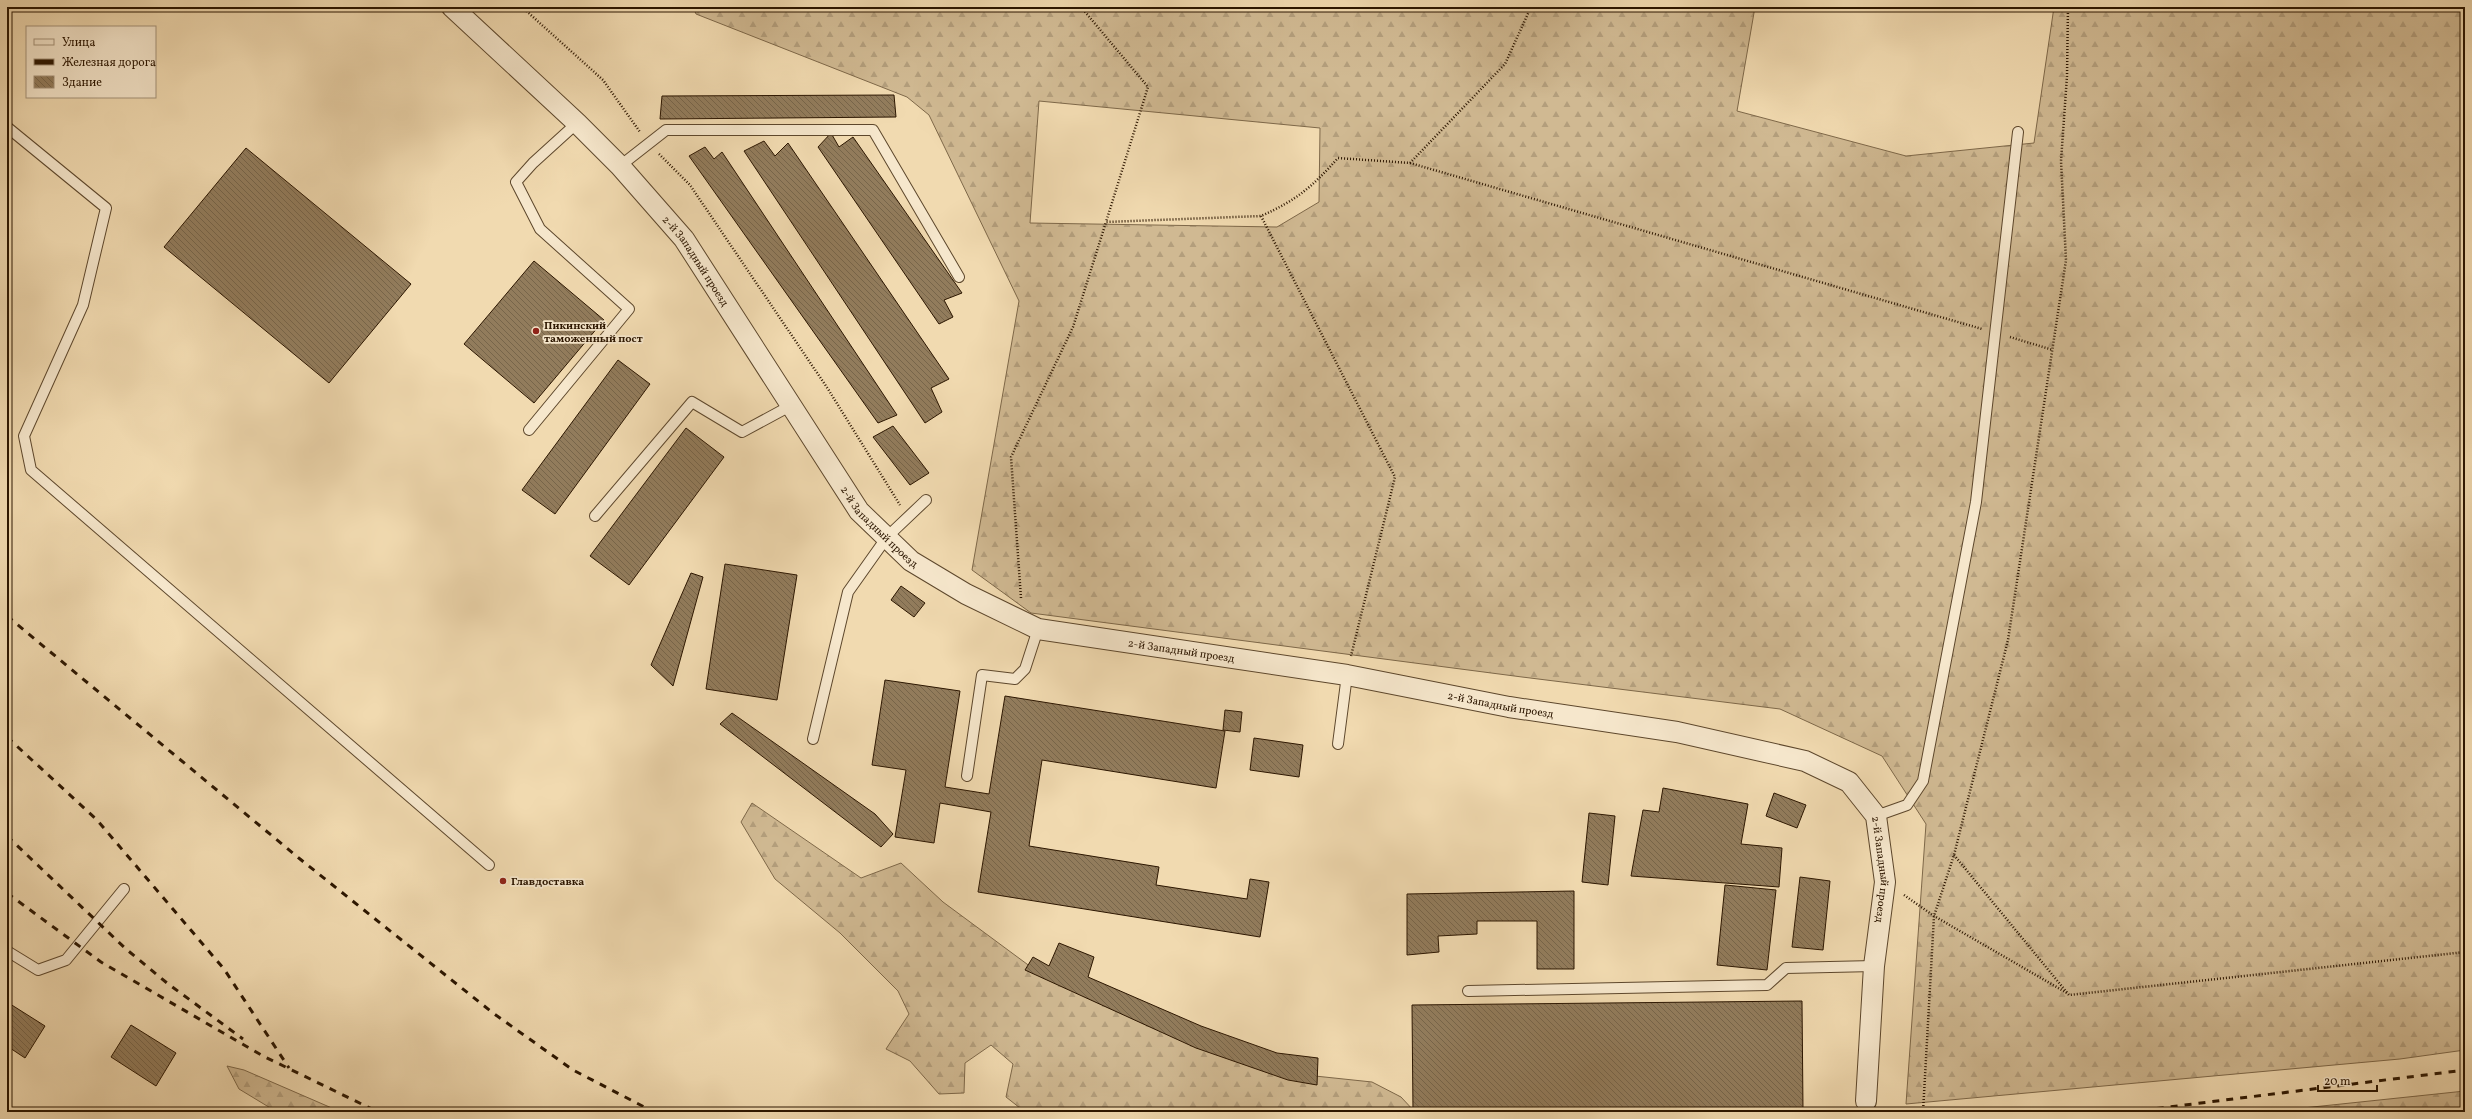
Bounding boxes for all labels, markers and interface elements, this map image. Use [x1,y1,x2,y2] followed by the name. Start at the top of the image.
[26,26,156,98] legend
[62,35,95,51] text: Улица
[62,55,156,71] text: Железная дорога
[62,75,102,91] text: Здание
[658,213,732,310] street label: 2-й Западный проезд
[544,319,643,347] place label: Пикинский таможенный пост
[531,326,541,336] marker: Пикинский таможенный пост
[836,484,921,573] street label: 2-й Западный проезд
[1127,636,1236,667] street label: 2-й Западный проезд
[1446,689,1555,723] street label: 2-й Западный проезд
[1867,815,1891,924] street label: 2-й Западный проезд
[511,875,584,890] place label: Главдоставка
[498,876,508,886] marker: Главдоставка
[2318,1067,2377,1093] scale bar
[2324,1074,2351,1090] text: 20 m

